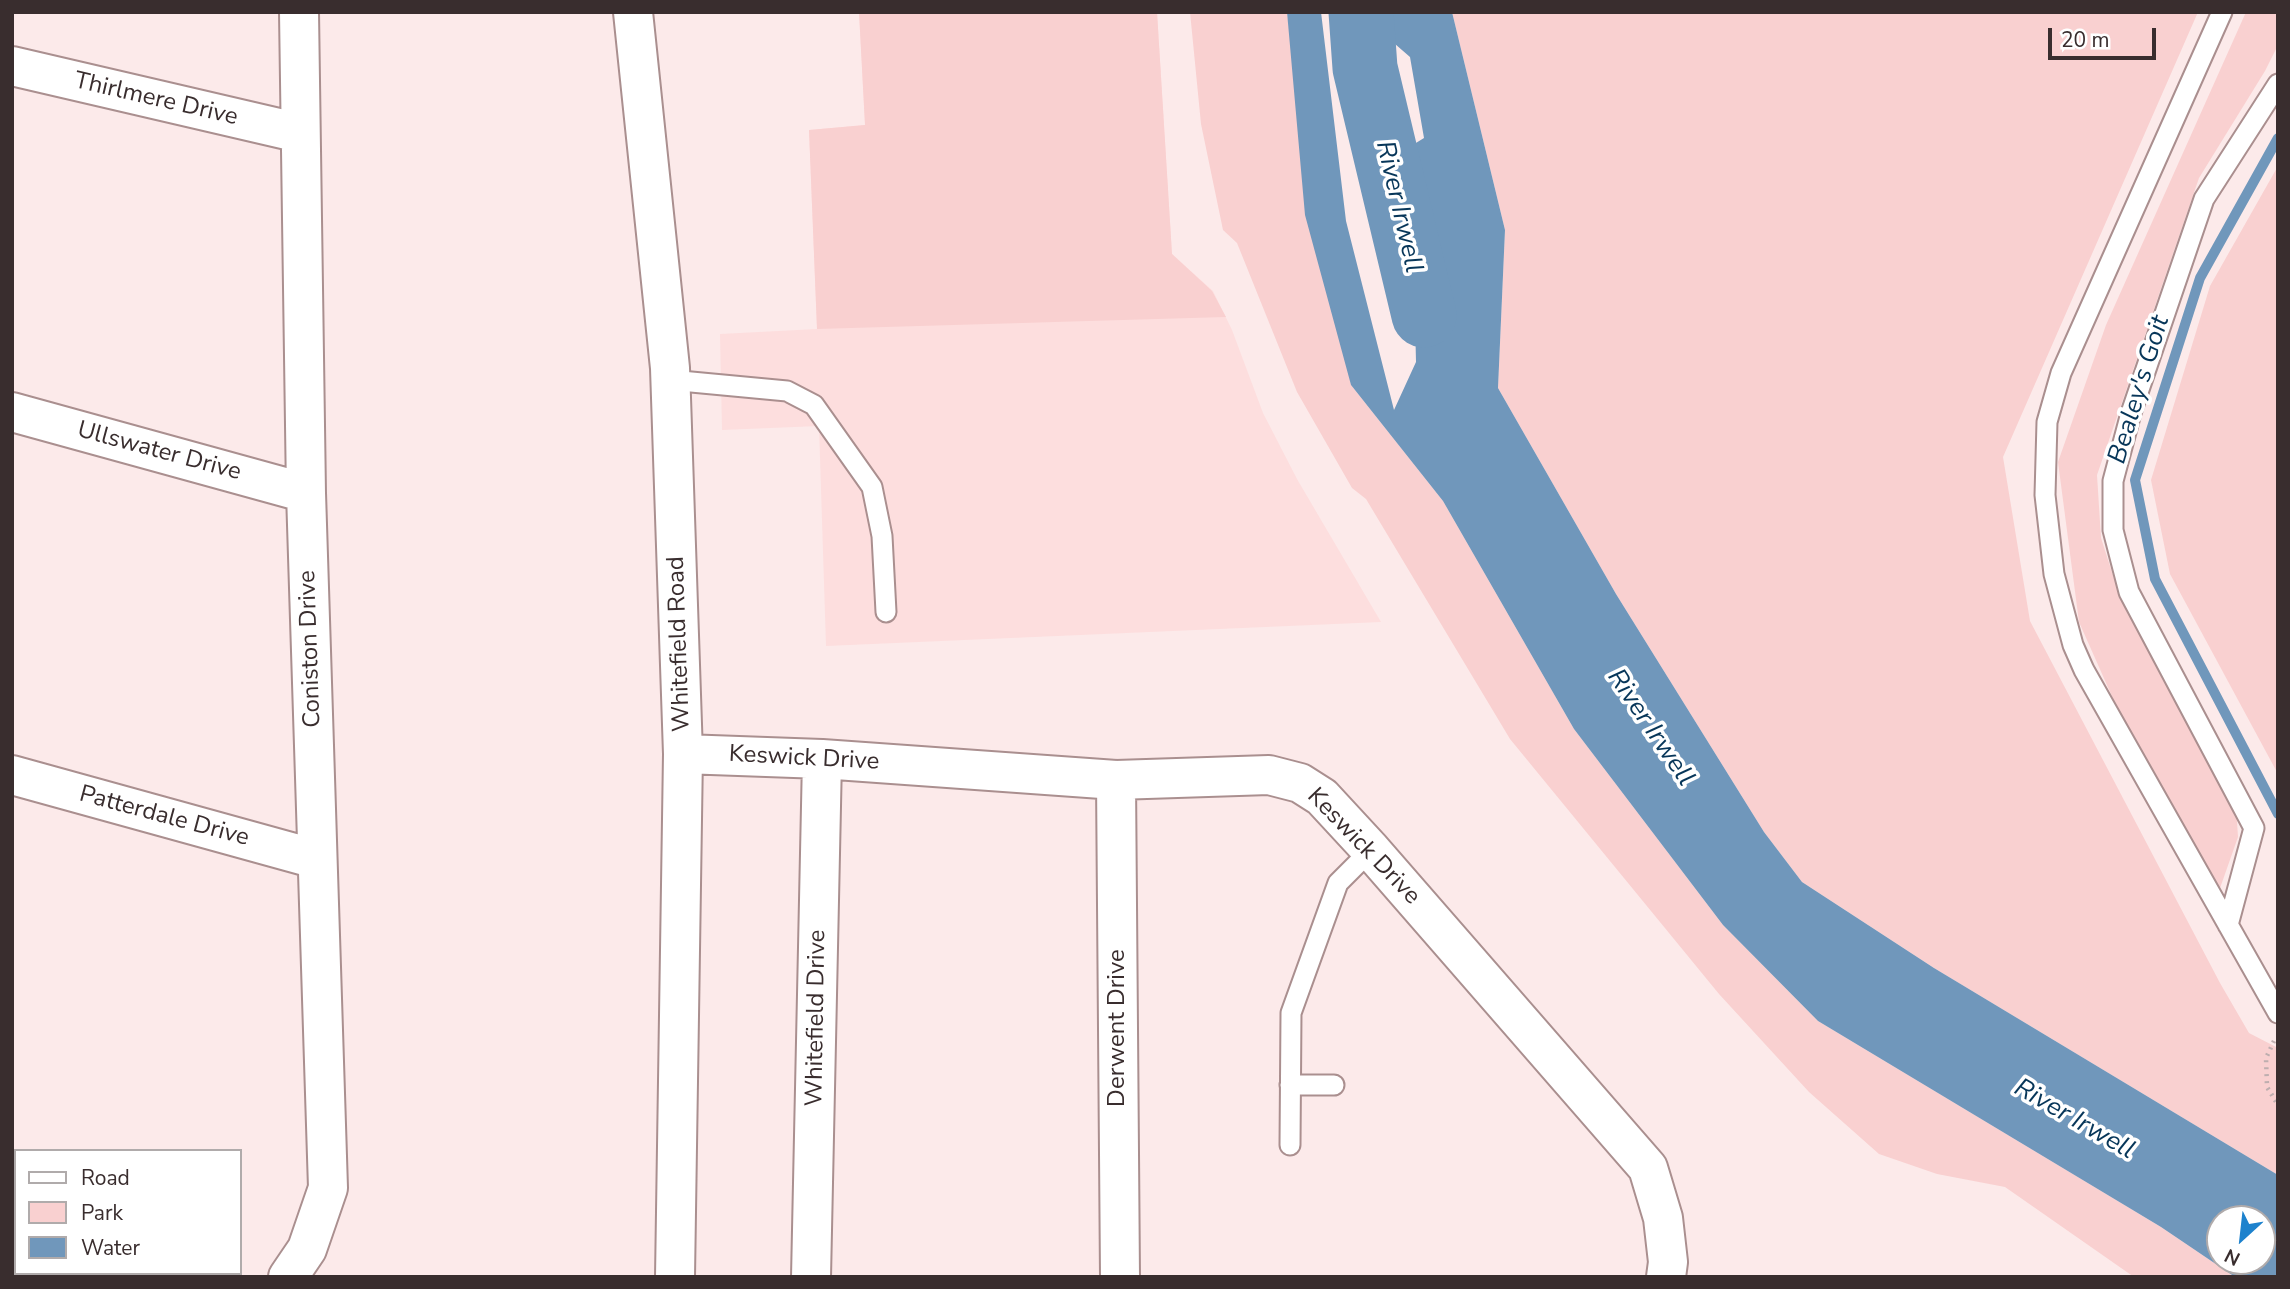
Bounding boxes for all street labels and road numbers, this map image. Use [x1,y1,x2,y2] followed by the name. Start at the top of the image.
[71,67,241,133] street label: Thirlmere Drive
[74,416,244,488] street label: Ullswater Drive
[663,556,697,732] street label: Whitefield Road
[294,570,328,728] street label: Coniston Drive
[728,741,880,777] street label: Keswick Drive
[76,781,252,853] street label: Patterdale Drive
[1300,783,1426,911] street label: Keswick Drive
[801,929,833,1107] street label: Whitefield Drive
[1104,949,1132,1107] street label: Derwent Drive

